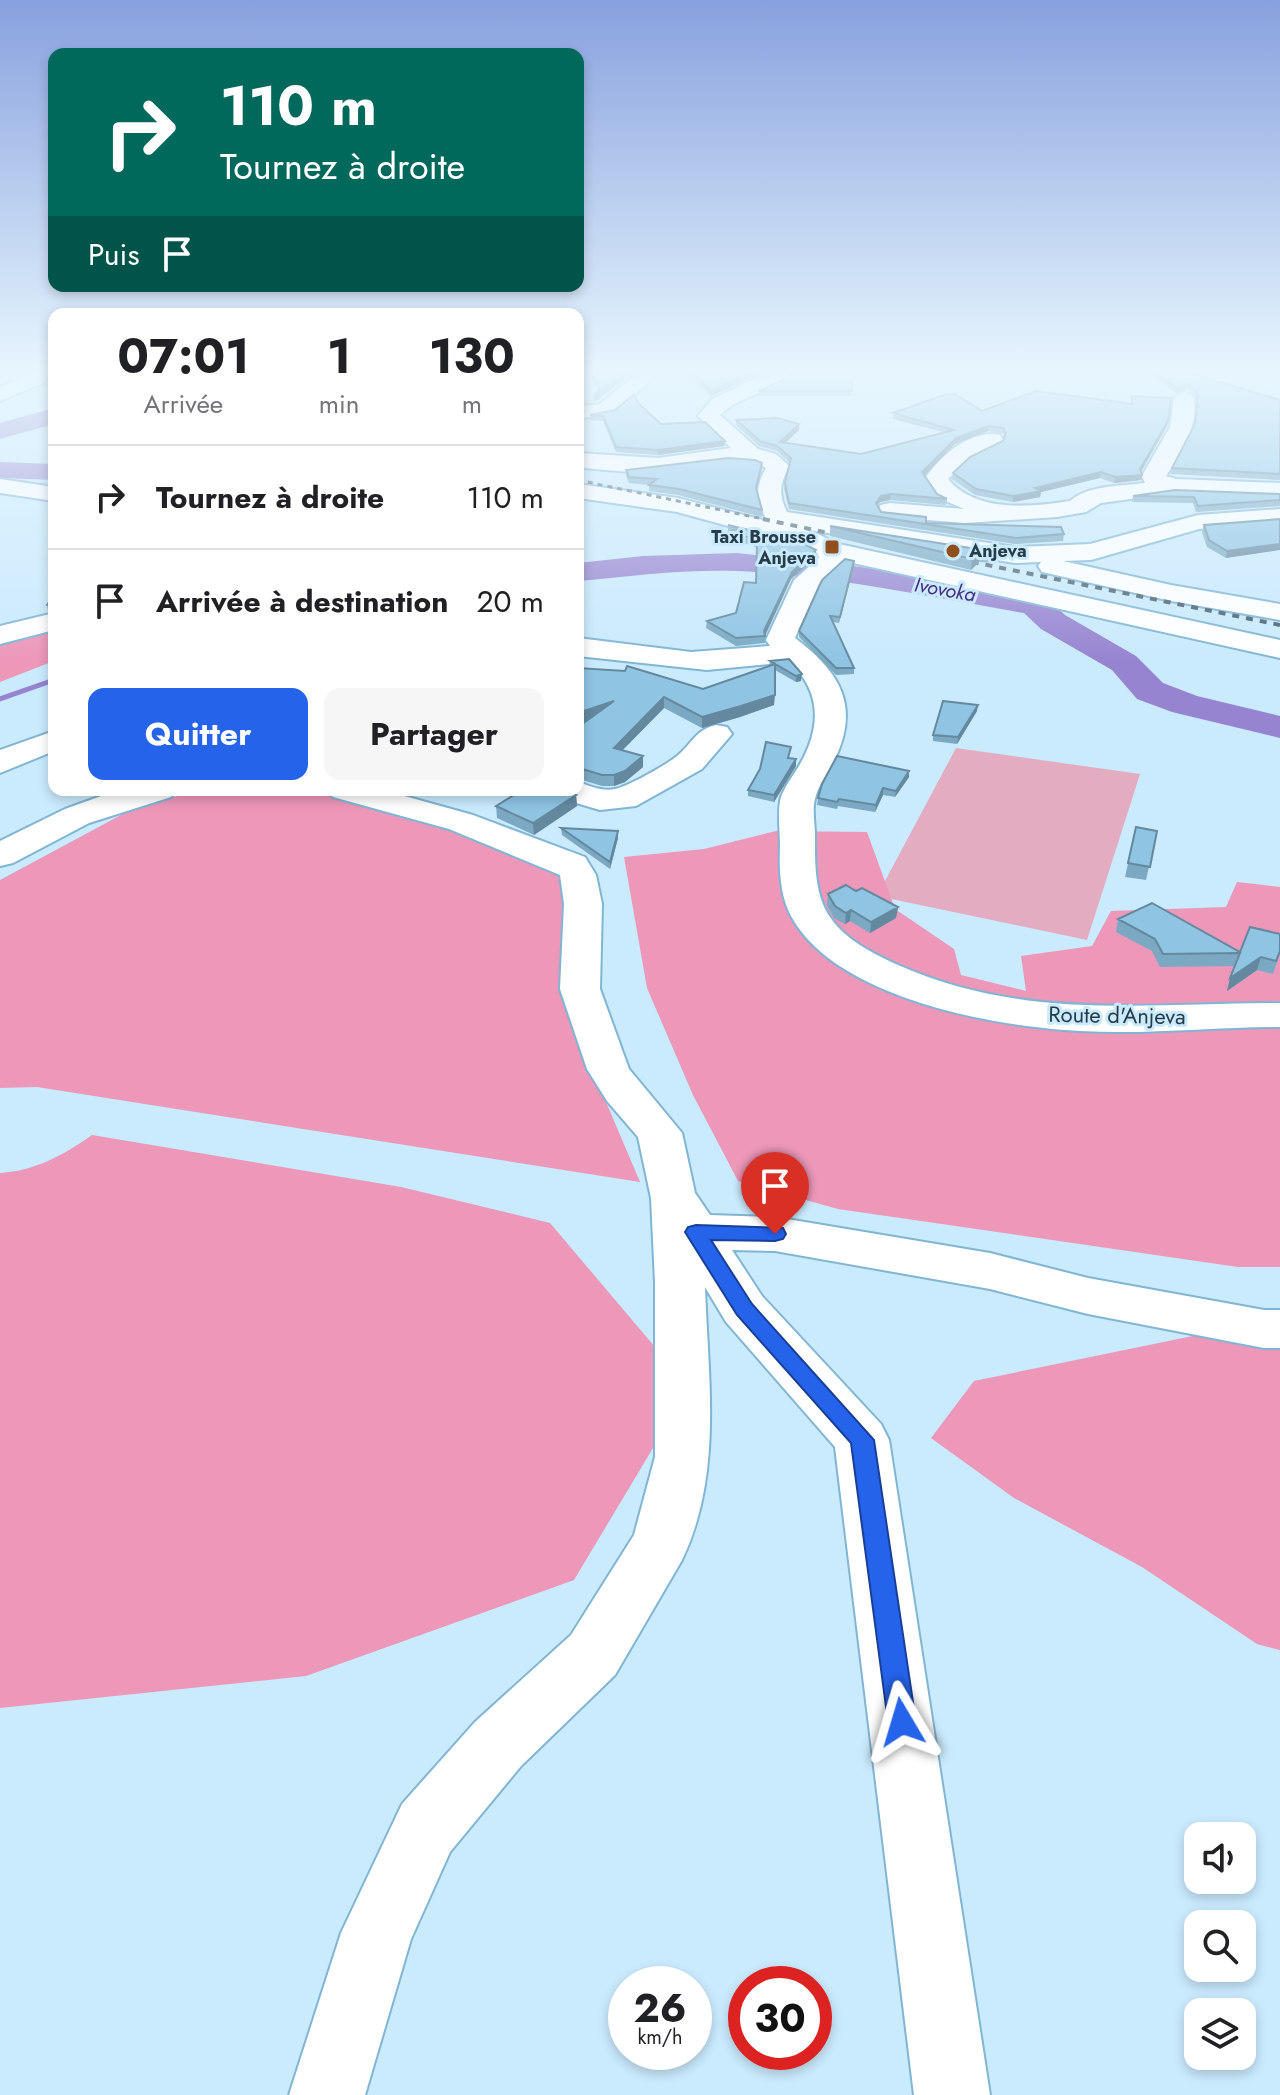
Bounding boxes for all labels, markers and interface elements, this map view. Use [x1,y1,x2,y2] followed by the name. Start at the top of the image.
[220,65,377,146] text: 110 m
[88,80,192,184] icon: right
[220,140,465,192] text: Tournez à droite
[155,232,199,276] icon: arrive
[88,233,139,276] text: Puis
[117,322,250,391] text: 07:01
[327,322,351,391] text: 1
[429,322,515,391] text: 130
[144,385,223,423] text: Arrivée
[319,385,360,423] text: min
[462,385,482,423] text: m
[88,475,132,519] icon: right
[156,476,384,519] text: Tournez à droite
[467,476,544,519] text: 110 m
[711,524,816,571] place label: Taxi Brousse Anjeva
[823,538,841,556] marker: Taxi Brousse Anjeva
[968,538,1027,564] place label: Anjeva
[944,542,962,560] marker: Anjeva
[912,570,978,610] water label: Ivovoka
[88,579,132,623] icon: arrive
[156,580,448,623] text: Arrivée à destination
[477,580,544,623] text: 20 m
[88,688,308,780] button: Quitter
[324,688,544,780] button: Partager
[1048,998,1186,1032] street label: Route d'Anjeva
[741,1152,809,1234] pin
[753,1164,797,1208] icon: arrive
[860,1680,944,1764] position arrow
[1184,1822,1256,2070] map controls
[1184,1822,1256,1894] button: sound
[1184,1910,1256,1982] button: search
[728,1966,832,2070] speed limit sign: 30
[634,1979,687,2037] text: 26
[1184,1998,1256,2070] button: layers
[637,2023,683,2052] text: km/h

